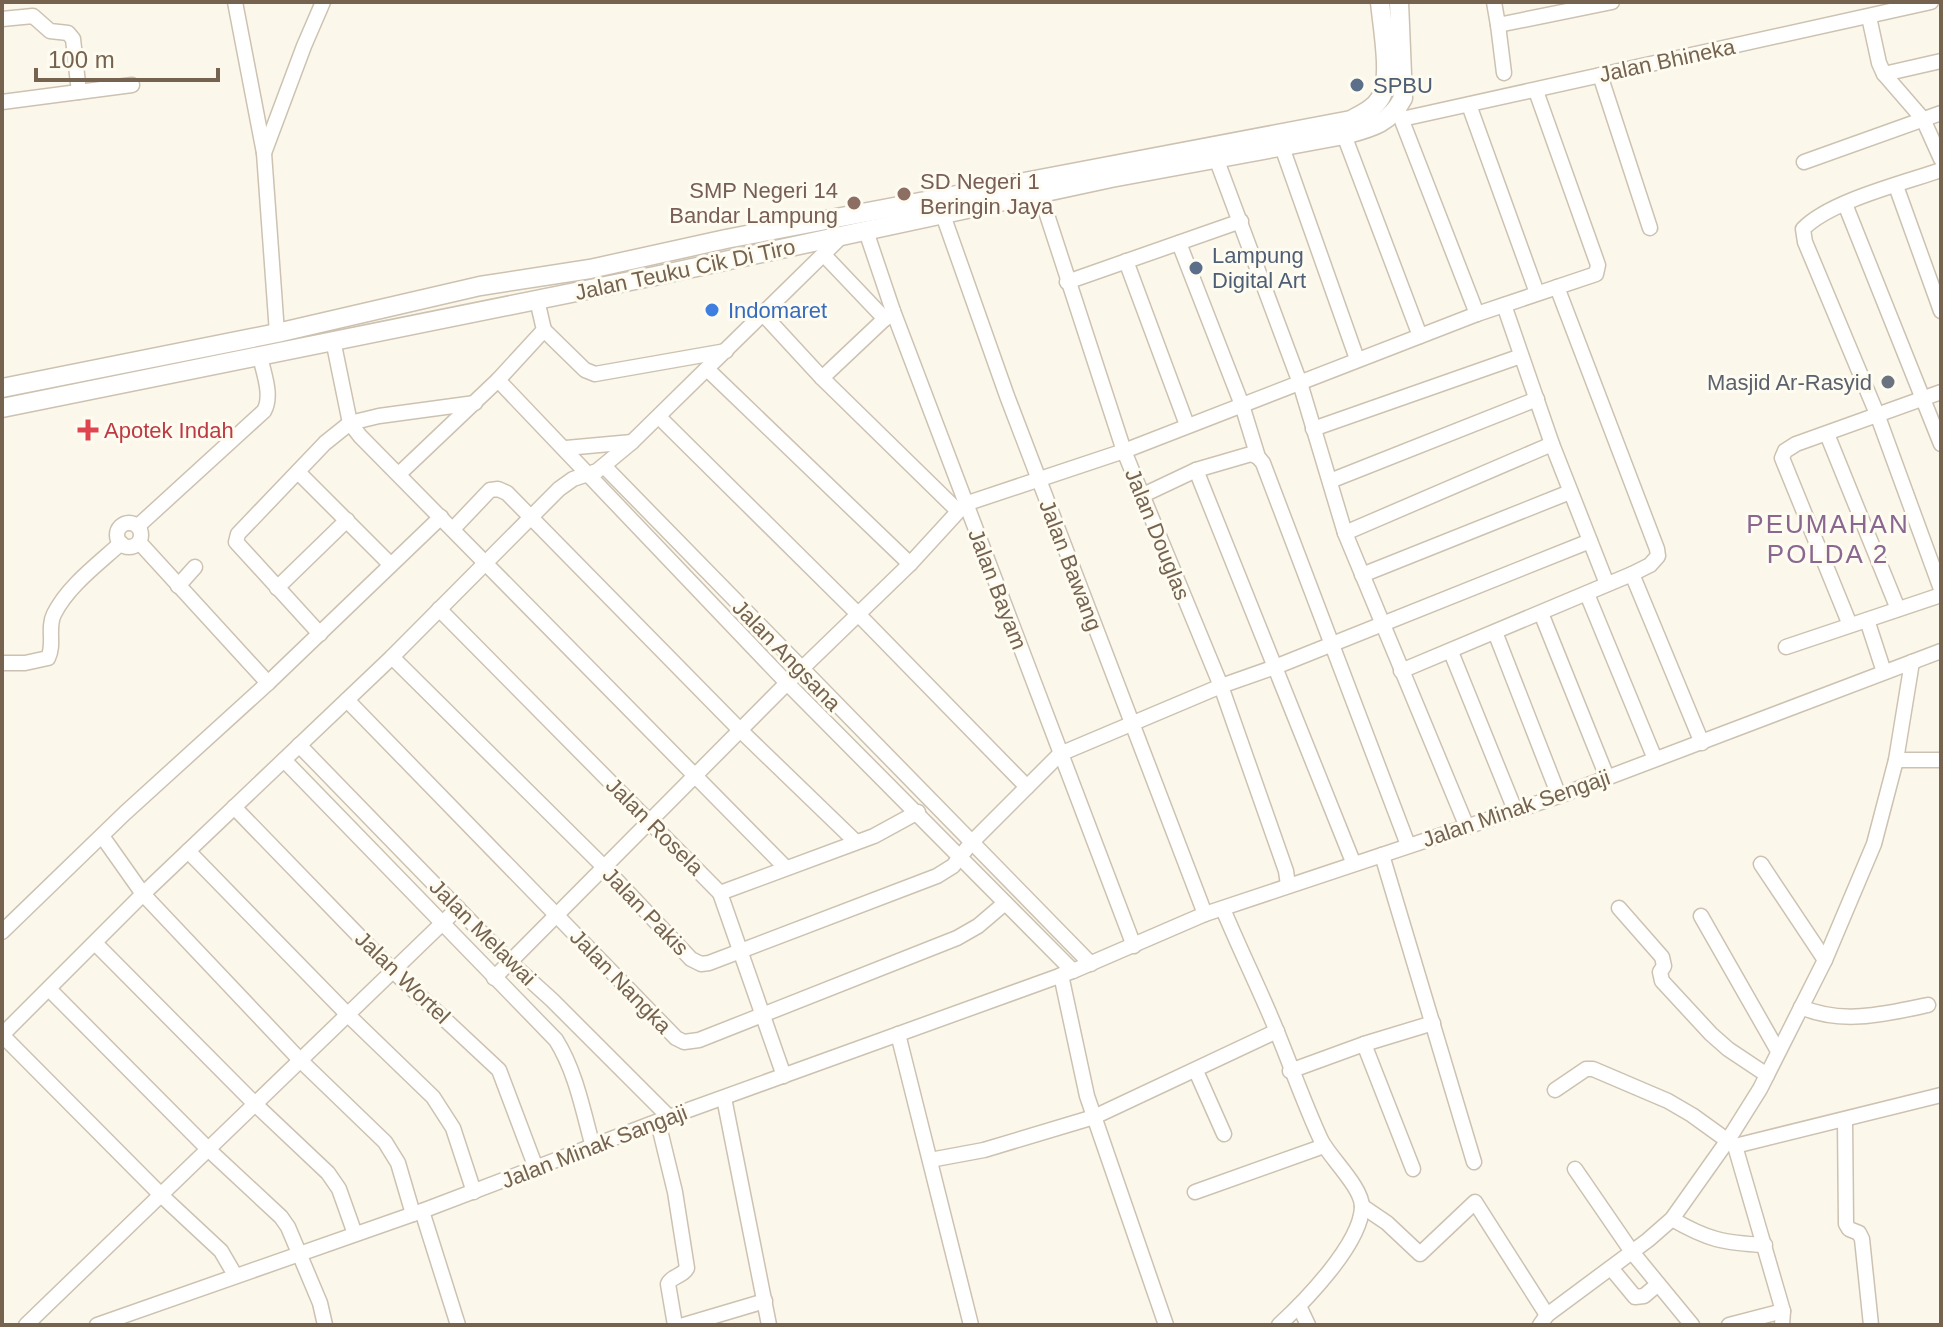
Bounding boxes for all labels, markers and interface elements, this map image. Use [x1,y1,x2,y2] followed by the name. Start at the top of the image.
[36,32,218,82] scale bar
[1597,34,1738,87] street label: Jalan Bhineka
[48,46,115,73] text: 100 m
[1373,73,1433,98] place label: SPBU
[1348,76,1366,94] marker: SPBU
[920,169,1054,219] place label: SD Negeri 1 Beringin Jaya
[669,178,838,228] place label: SMP Negeri 14 Bandar Lampung
[895,185,913,203] marker: SD Negeri 1 Beringin Jaya
[845,194,863,212] marker: SMP Negeri 14 Bandar Lampung
[573,234,798,305] street label: Jalan Teuku Cik Di Tiro
[1212,243,1306,293] place label: Lampung Digital Art
[1187,259,1205,277] marker: Lampung Digital Art
[728,298,827,323] place label: Indomaret
[703,301,721,319] marker: Indomaret
[1707,370,1872,395] place label: Masjid Ar-Rasyid
[1879,373,1897,391] marker: Masjid Ar-Rasyid
[104,418,234,443] place label: Apotek Indah
[79,421,97,439] marker: Apotek Indah
[1120,465,1195,604] street label: Jalan Douglas
[1034,496,1107,634] street label: Jalan Bawang
[1746,509,1910,569] district label: PEUMAHAN POLDA 2
[963,525,1032,653] street label: Jalan Bayam
[728,595,846,716] street label: Jalan Angsana
[1419,765,1613,852] street label: Jalan Minak Sengaji
[601,773,709,881] street label: Jalan Rosela
[598,862,694,960] street label: Jalan Pakis
[425,874,541,990] street label: Jalan Melawai
[565,924,677,1039] street label: Jalan Nangka
[350,926,455,1029] street label: Jalan Wortel
[498,1100,691,1193] street label: Jalan Minak Sangaji

